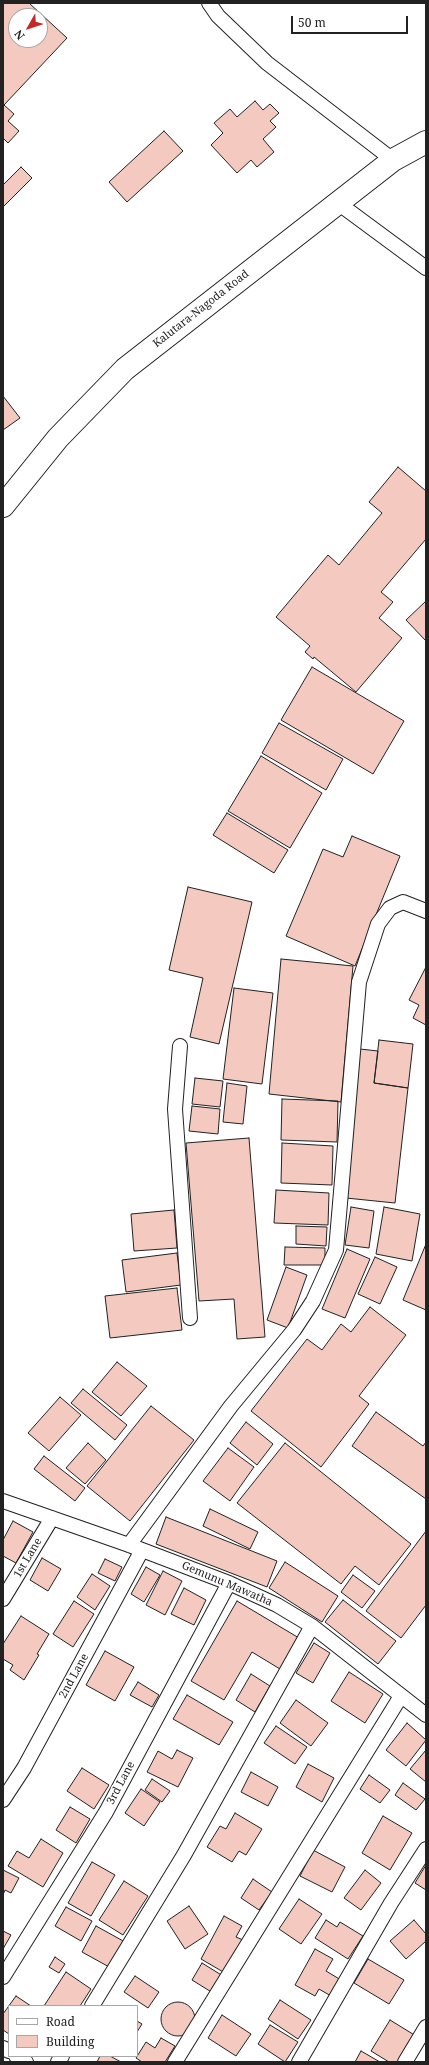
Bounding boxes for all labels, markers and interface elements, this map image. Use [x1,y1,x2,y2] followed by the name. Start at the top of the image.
[8,8,48,48] north arrow
[293,8,410,34] scale bar
[298,14,326,31] text: 50 m
[11,27,28,43] text: N
[150,267,252,351] street label: Kalutara-Nagoda Road
[11,1536,45,1580] street label: 1st Lane
[180,1559,274,1609] street label: Gemunu Mawatha
[56,1651,92,1701] street label: 2nd Lane
[104,1759,138,1807] street label: 3rd Lane
[8,2005,138,2057] legend
[46,2013,75,2030] text: Road
[46,2033,94,2050] text: Building

